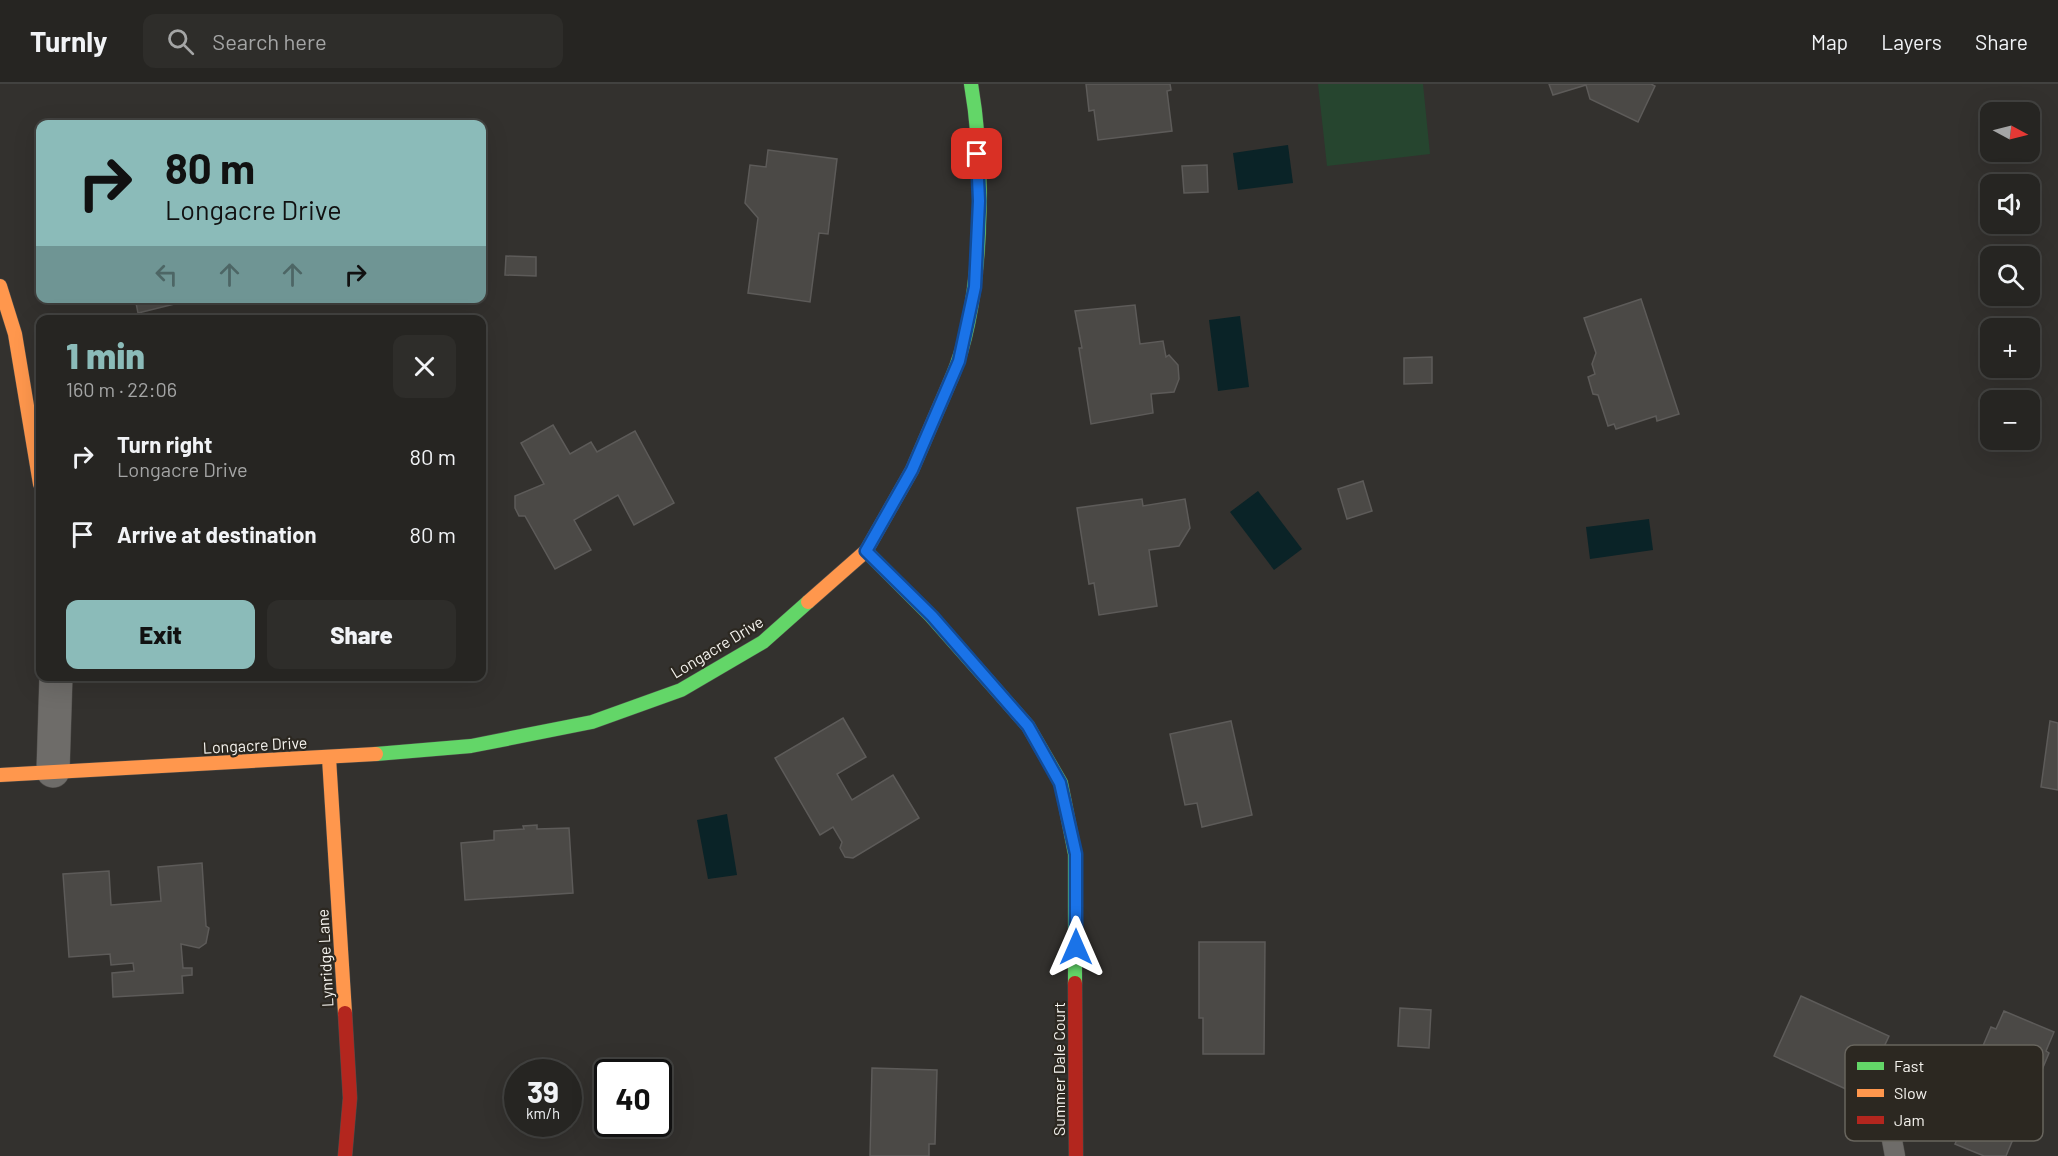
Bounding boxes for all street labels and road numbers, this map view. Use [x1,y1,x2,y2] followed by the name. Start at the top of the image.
[667,611,766,682] street label: Longacre Drive
[202,732,308,757] street label: Longacre Drive
[312,909,337,1008] street label: Lynridge Lane
[1049,1002,1068,1136] street label: Summer Dale Court

